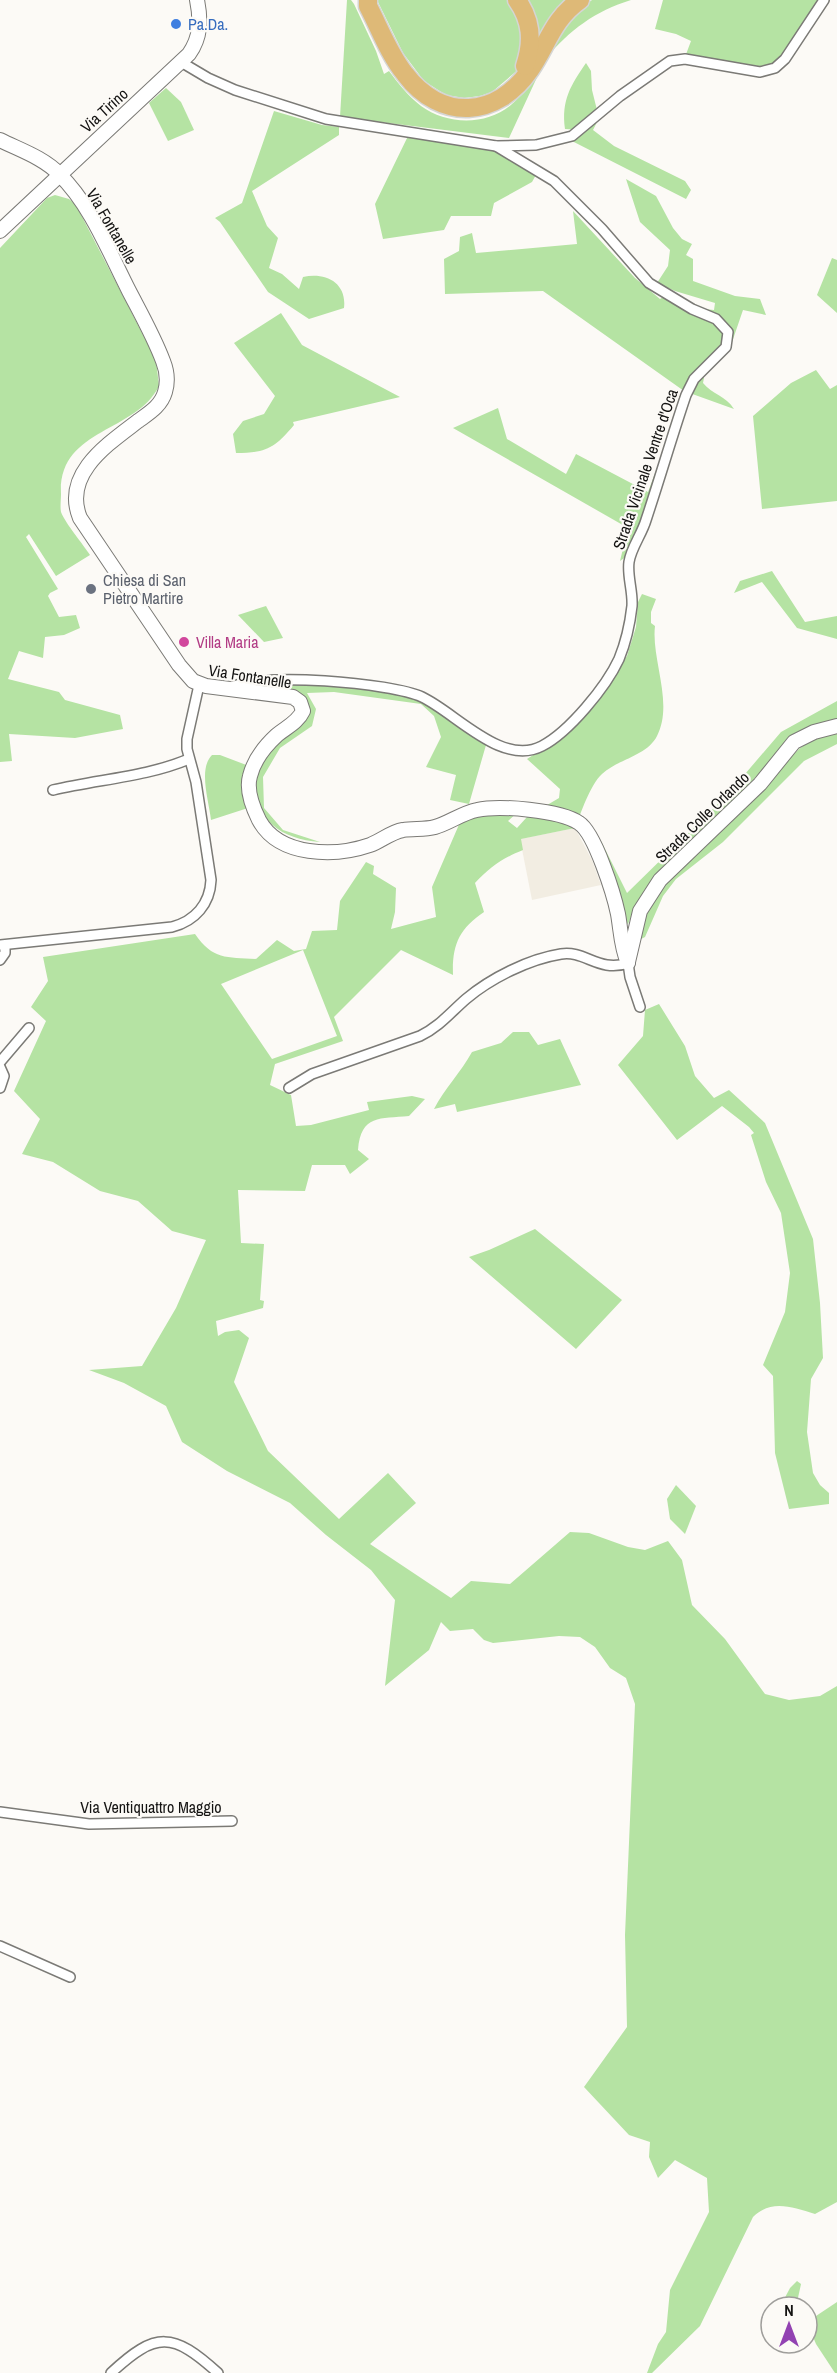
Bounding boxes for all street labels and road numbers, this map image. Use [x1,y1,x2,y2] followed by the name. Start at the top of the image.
[76,83,132,137] street label: Via Tirino
[82,184,142,268] street label: Via Fontanelle
[607,385,683,552] street label: Strada Vicinale Ventre d'Oca
[207,659,293,693] street label: Via Fontanelle
[650,767,754,867] street label: Strada Colle Orlando
[80,1796,222,1818] street label: Via Ventiquattro Maggio

